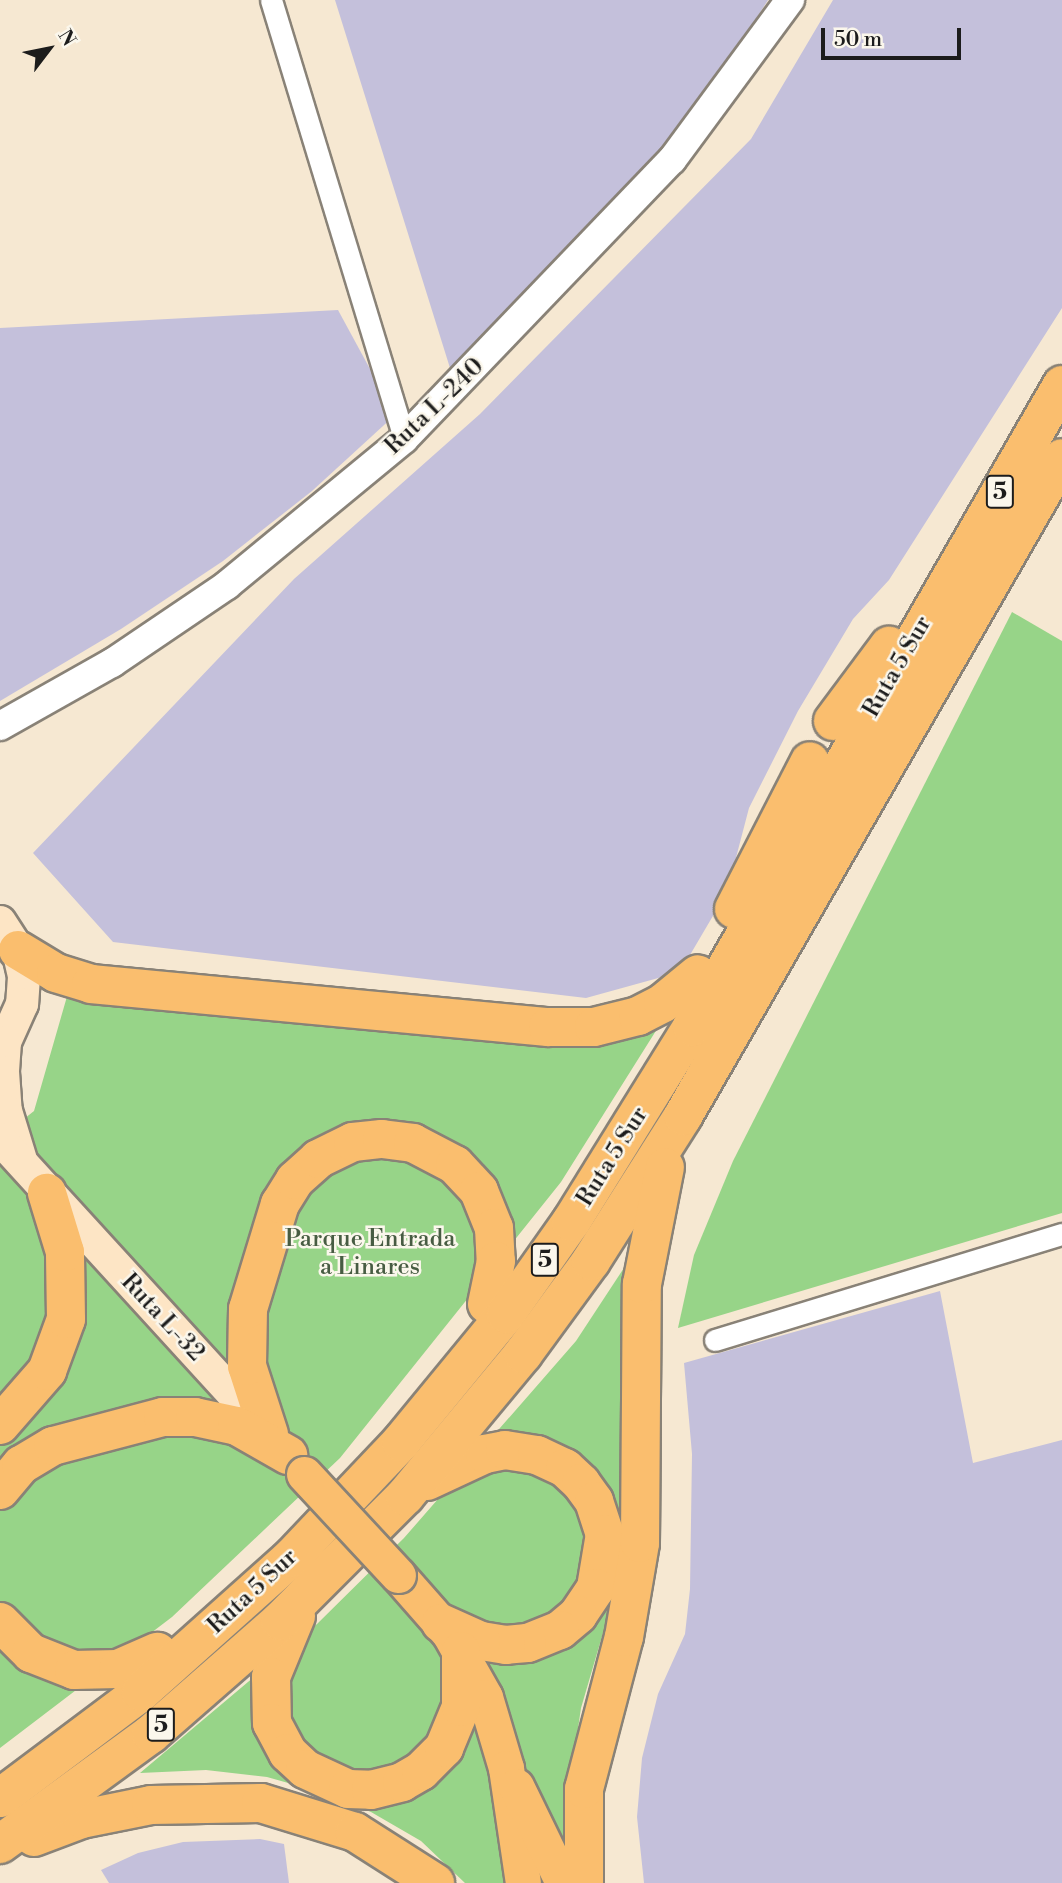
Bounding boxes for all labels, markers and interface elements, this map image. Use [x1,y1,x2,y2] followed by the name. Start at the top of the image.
[14,14,84,84] north arrow
[824,14,964,58] scale bar
[53,25,81,51] text: N
[834,27,882,53] text: 50 m
[379,353,491,461] street label: Ruta L-240
[984,472,1016,512] road number: 5
[857,611,939,723] street label: Ruta 5 Sur
[571,1102,655,1212] street label: Ruta 5 Sur
[285,1226,455,1282] park label: Parque Entrada a Linares
[529,1240,561,1280] road number: 5
[114,1268,210,1368] street label: Ruta L-32
[202,1543,304,1641] street label: Ruta 5 Sur
[145,1706,177,1744] road number: 5

